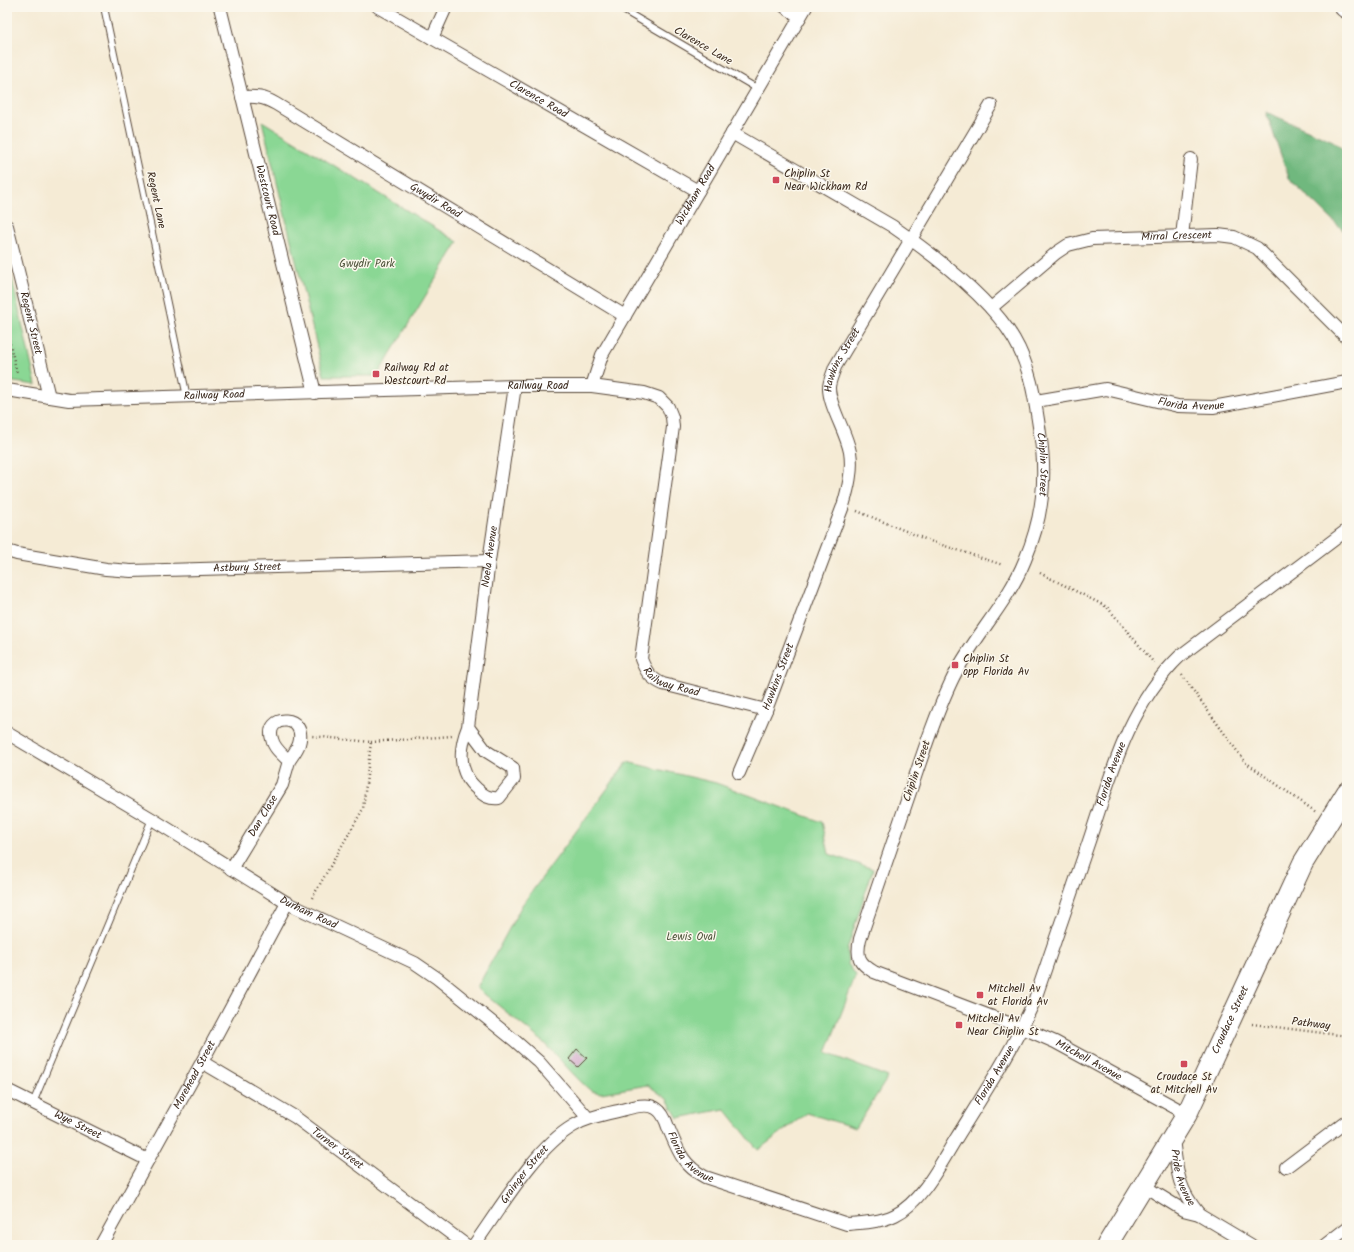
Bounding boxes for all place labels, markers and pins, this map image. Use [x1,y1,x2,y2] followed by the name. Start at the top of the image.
[784,165,868,196] place label: Chiplin St Near Wickham Rd
[771,175,781,185] marker: Chiplin St Near Wickham Rd
[384,359,450,390] place label: Railway Rd at Westcourt Rd
[371,369,381,379] marker: Railway Rd at Westcourt Rd
[963,650,1029,681] place label: Chiplin St opp Florida Av
[950,660,960,670] marker: Chiplin St opp Florida Av
[988,980,1048,1011] place label: Mitchell Av at Florida Av
[975,990,985,1000] marker: Mitchell Av at Florida Av
[967,1010,1039,1041] place label: Mitchell Av Near Chiplin St
[954,1020,964,1030] marker: Mitchell Av Near Chiplin St
[1179,1059,1189,1069] marker: Croudace St at Mitchell Av
[1151,1068,1217,1099] place label: Croudace St at Mitchell Av

